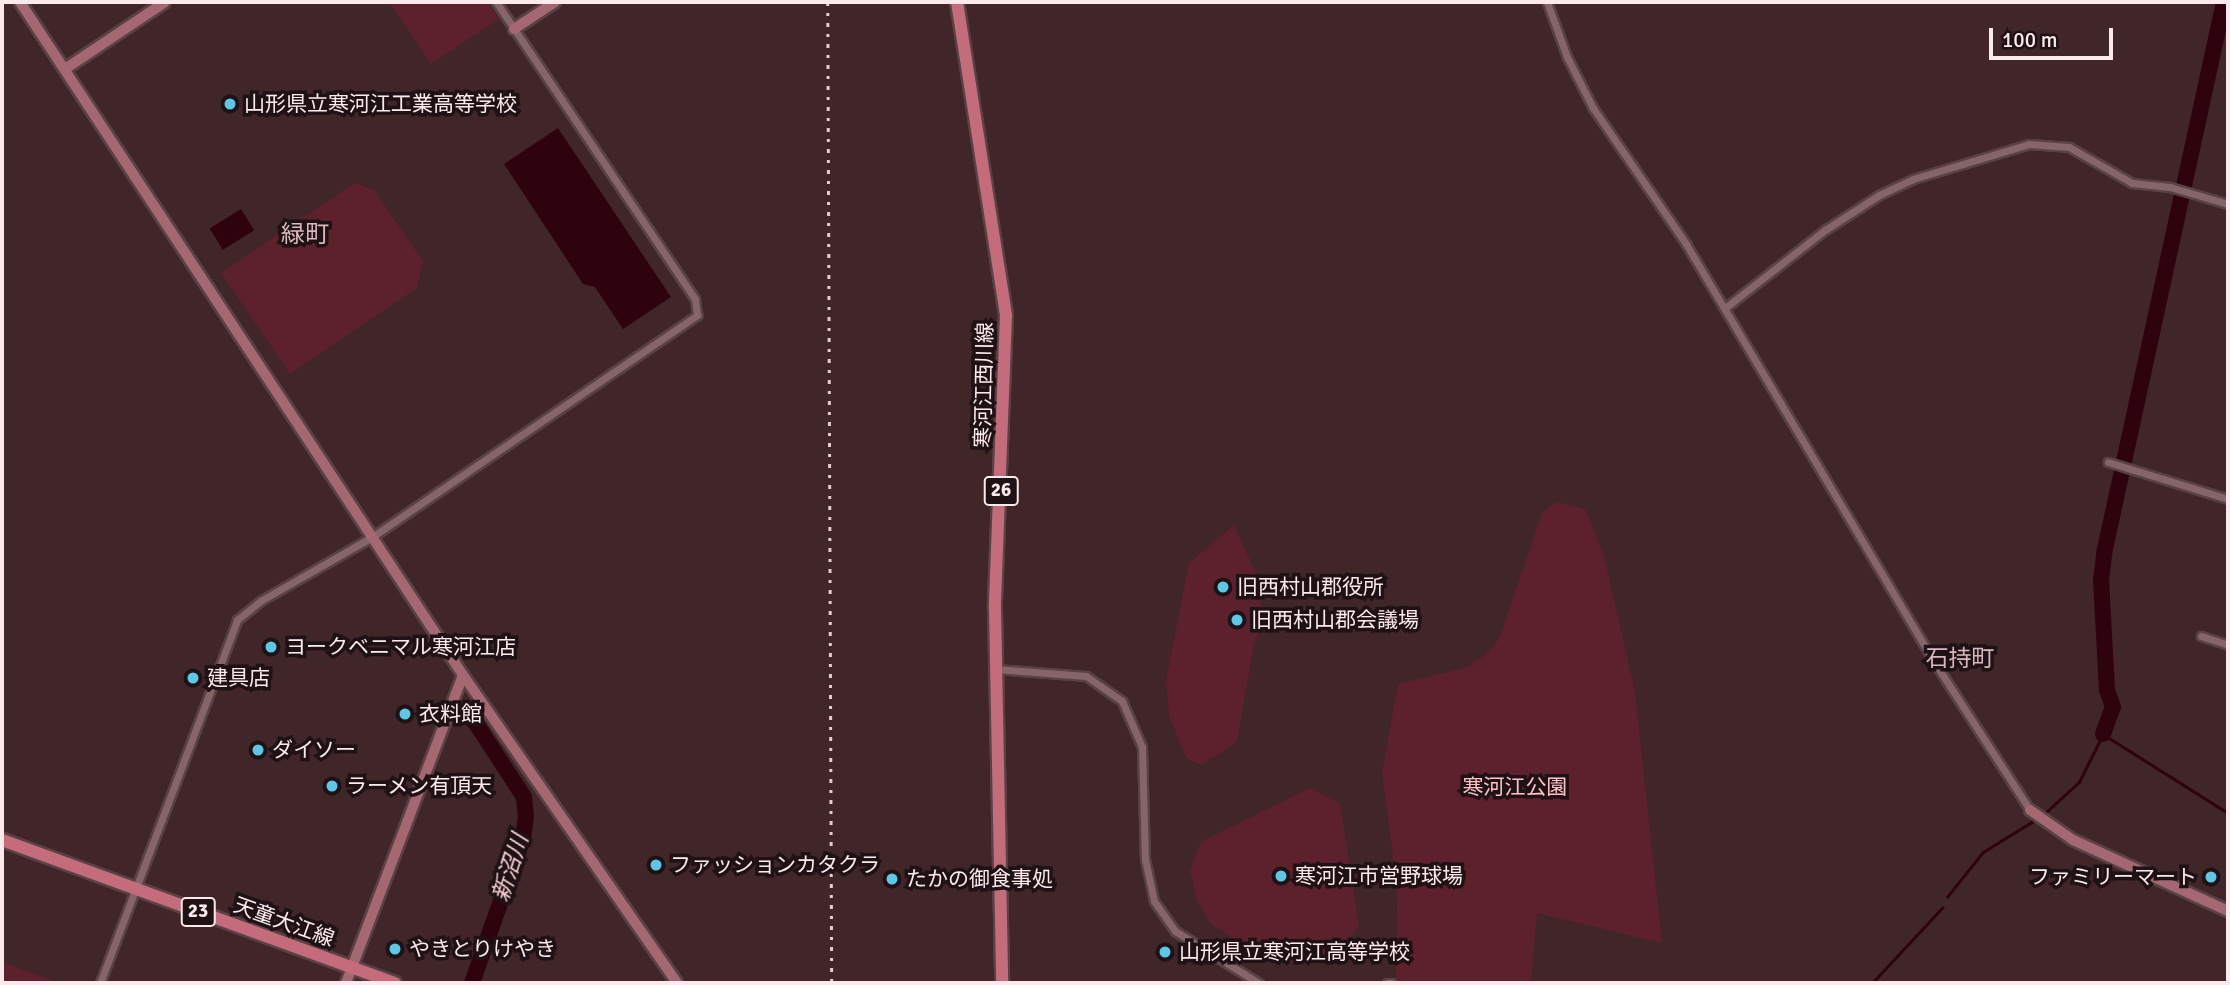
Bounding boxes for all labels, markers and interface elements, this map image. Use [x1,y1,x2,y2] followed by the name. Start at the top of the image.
[1992,14,2116,58] scale bar
[2002,27,2057,53] text: 100 m
[244,91,517,117] place label: 山形県立寒河江工業高等学校
[222,96,238,112] marker: 山形県立寒河江工業高等学校
[281,221,329,249] district label: 緑町
[970,322,998,448] street label: 寒河江西川線
[984,476,1018,506] road number: 26
[1237,574,1384,600] place label: 旧西村山郡役所
[1215,579,1231,595] marker: 旧西村山郡役所
[1251,607,1419,633] place label: 旧西村山郡会議場
[1229,612,1245,628] marker: 旧西村山郡会議場
[285,634,516,660] place label: ヨークベニマル寒河江店
[263,639,279,655] marker: ヨークベニマル寒河江店
[1926,645,1994,673] district label: 石持町
[207,665,270,691] place label: 建具店
[185,670,201,686] marker: 建具店
[419,701,482,727] place label: 衣料館
[397,706,413,722] marker: 衣料館
[272,737,356,763] place label: ダイソー
[250,742,266,758] marker: ダイソー
[346,773,493,799] place label: ラーメン有頂天
[1463,774,1567,800] park label: 寒河江公園
[324,778,340,794] marker: ラーメン有頂天
[487,831,535,905] water label: 新沼川
[670,852,880,878] place label: ファッションカタクラ
[648,857,664,873] marker: ファッションカタクラ
[1295,863,1463,889] place label: 寒河江市営野球場
[2029,864,2197,890] place label: ファミリーマート
[906,866,1053,892] place label: たかの御食事処
[1273,868,1289,884] marker: 寒河江市営野球場
[2203,869,2219,885] marker: ファミリーマート
[884,871,900,887] marker: たかの御食事処
[230,892,338,952] street label: 天童大江線
[180,896,216,928] road number: 23
[409,936,556,962] place label: やきとりけやき
[1179,939,1410,965] place label: 山形県立寒河江高等学校
[387,941,403,957] marker: やきとりけやき
[1157,944,1173,960] marker: 山形県立寒河江高等学校

